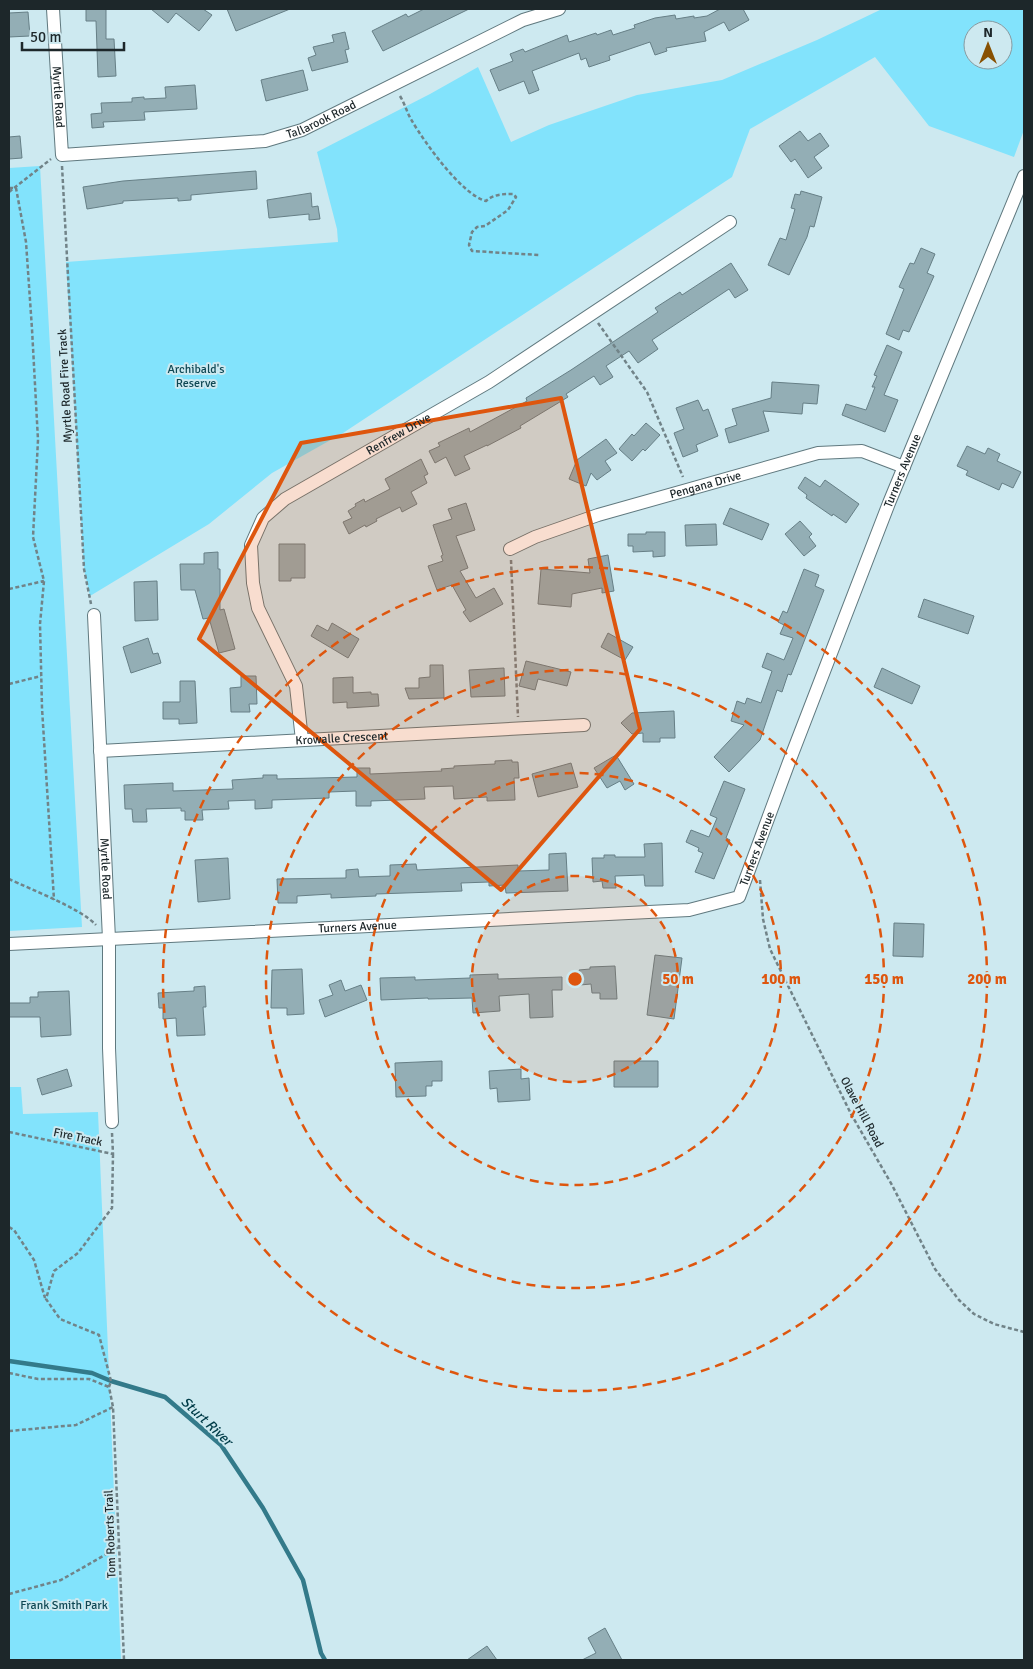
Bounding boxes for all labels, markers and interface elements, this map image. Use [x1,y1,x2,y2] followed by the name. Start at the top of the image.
[22,20,125,52] scale bar
[963,20,1013,70] north arrow
[983,24,993,41] text: N
[30,28,61,46] text: 50 m
[49,65,67,128] street label: Myrtle Road
[285,97,359,142] street label: Tallarook Road
[55,329,76,443] street label: Myrtle Road Fire Track
[168,362,224,391] park label: Archibald's Reserve
[364,410,434,459] street label: Renfrew Drive
[881,432,925,510] street label: Turners Avenue
[668,468,743,502] street label: Pengana Drive
[295,729,388,748] street label: Krowalle Crescent
[737,810,778,888] street label: Turners Avenue
[96,837,114,900] street label: Myrtle Road
[318,918,397,937] street label: Turners Avenue
[566,970,584,988] centre of rings
[662,970,694,988] text: 50 m
[761,970,801,988] text: 100 m
[864,970,904,988] text: 150 m
[967,970,1007,988] text: 200 m
[837,1074,886,1150] street label: Olave Hill Road
[52,1125,104,1150] street label: Fire Track
[177,1393,237,1451] water label: Sturt River
[101,1489,120,1578] street label: Tom Roberts Trail
[20,1598,108,1613] park label: Frank Smith Park

